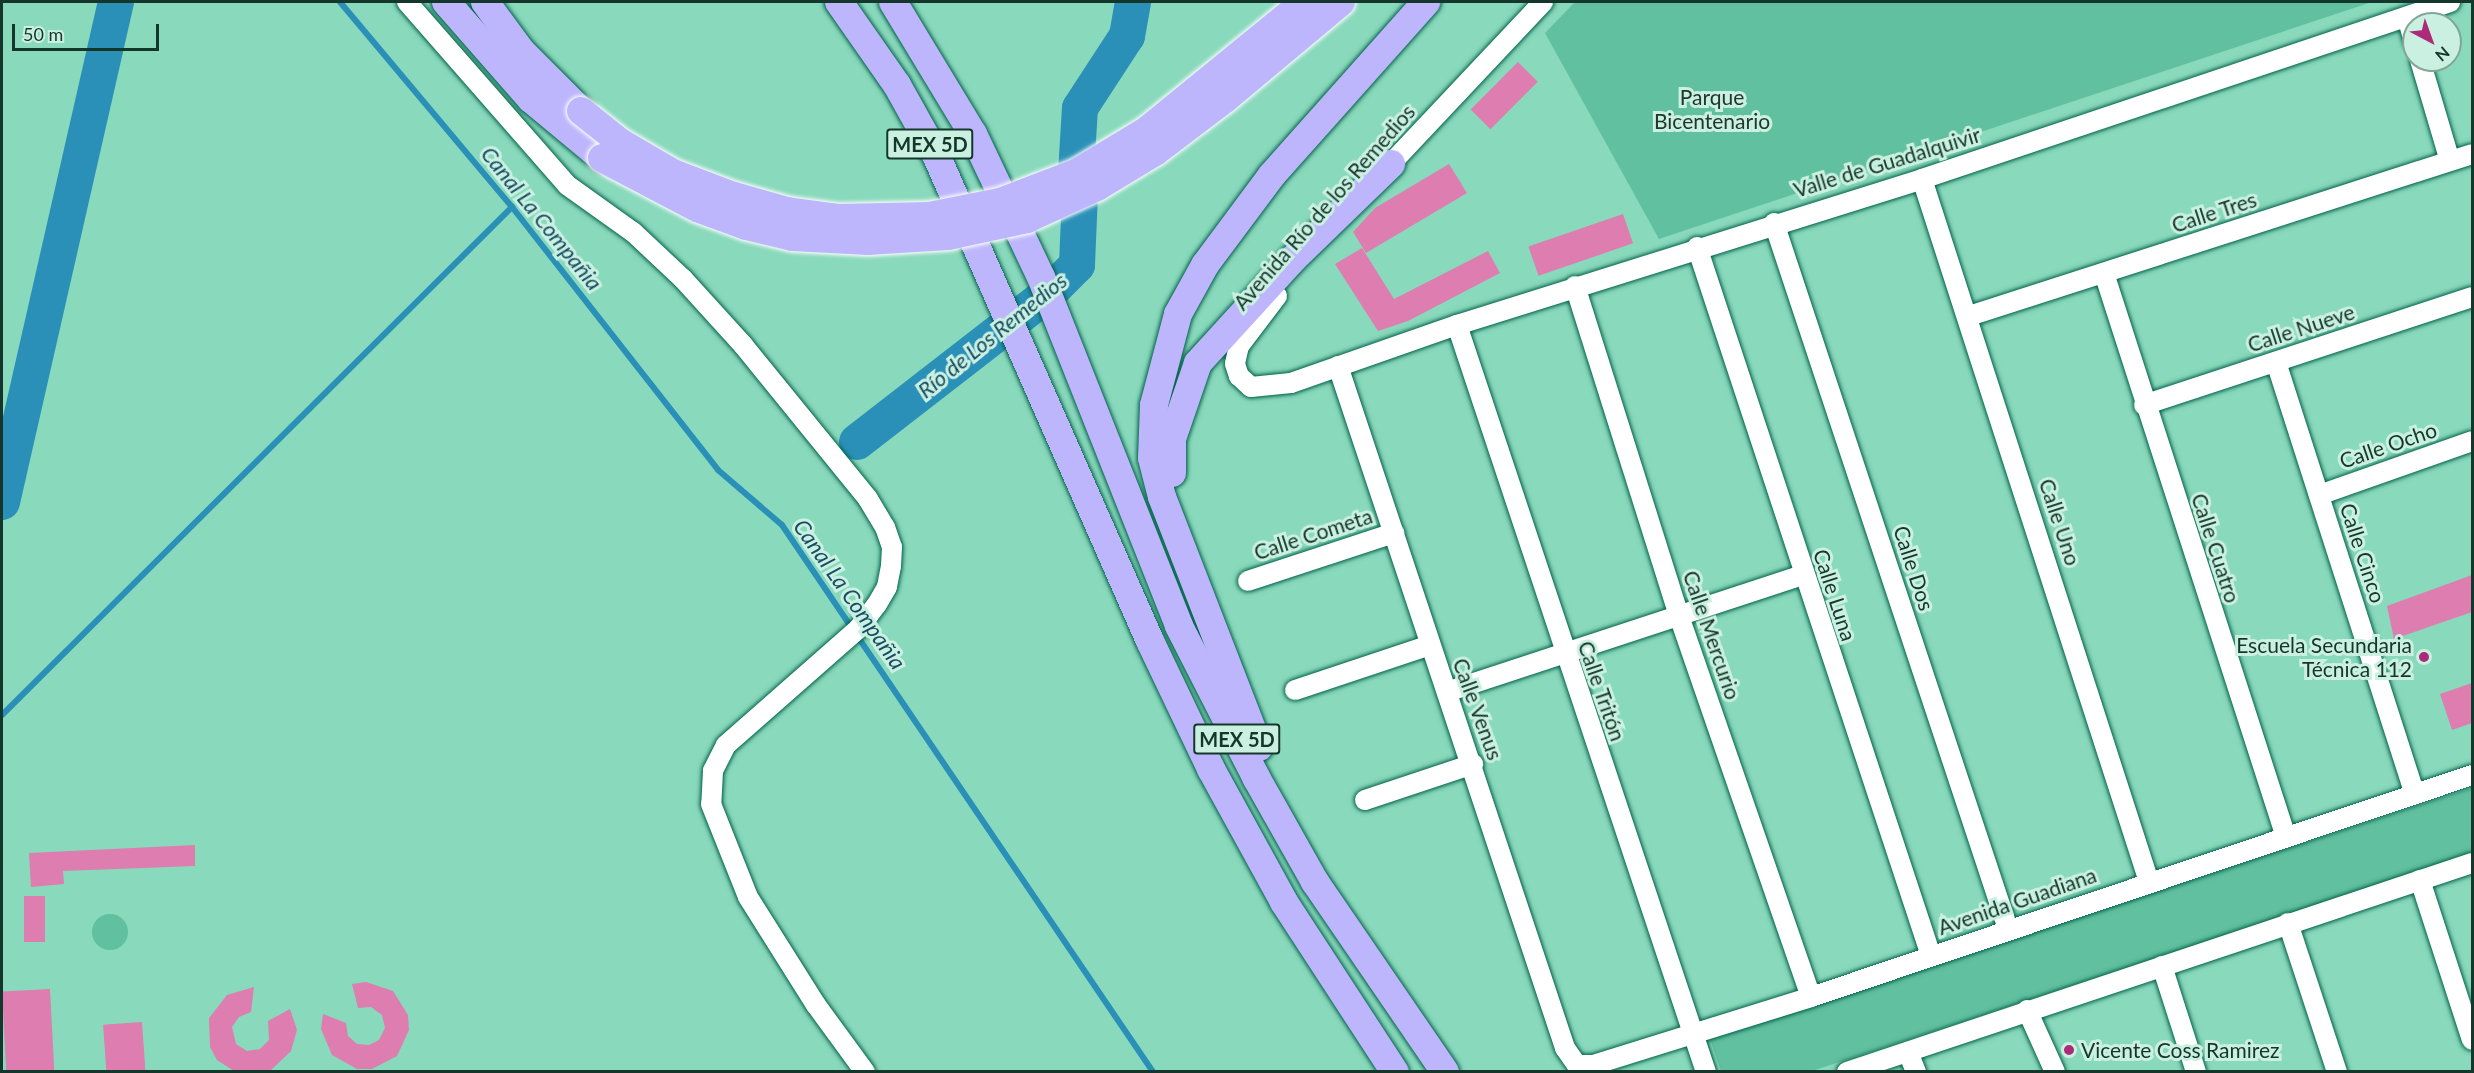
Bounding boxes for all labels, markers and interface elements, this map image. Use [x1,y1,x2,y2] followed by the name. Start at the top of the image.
[15,12,162,50] scale bar
[2402,12,2462,72] north arrow
[23,23,63,45] text: 50 m
[2432,43,2454,66] text: N
[1654,84,1770,134] park label: Parque Bicentenario
[1228,99,1420,315] street label: Avenida Río de los Remedios
[1790,122,1984,202] street label: Valle de Guadalquivir
[885,127,975,161] road number: MEX 5D
[476,141,608,295] water label: Canal La Compañia
[2168,186,2260,238] street label: Calle Tres
[912,267,1072,403] water label: Río de Los Remedios
[2244,299,2358,357] street label: Calle Nueve
[2336,417,2440,473] street label: Calle Ocho
[2034,476,2086,568] street label: Calle Uno
[2187,490,2245,606] street label: Calle Cuatro
[2335,500,2391,606] street label: Calle Cinco
[1251,503,1375,565] street label: Calle Cometa
[788,514,912,674] water label: Canal La Compañia
[1888,522,1940,614] street label: Calle Dos
[1808,546,1862,644] street label: Calle Luna
[1678,567,1746,703] street label: Calle Mercurio
[2236,632,2412,682] place label: Escuela Secundaria Técnica 112
[1573,637,1631,745] street label: Calle Tritón
[2417,650,2431,664] marker: Escuela Secundaria Técnica 112
[1448,654,1508,764] street label: Calle Venus
[1192,722,1282,756] road number: MEX 5D
[1934,862,2100,940] street label: Avenida Guadiana
[2081,1037,2280,1063] place label: Vicente Coss Ramirez
[2062,1043,2076,1057] marker: Vicente Coss Ramirez

